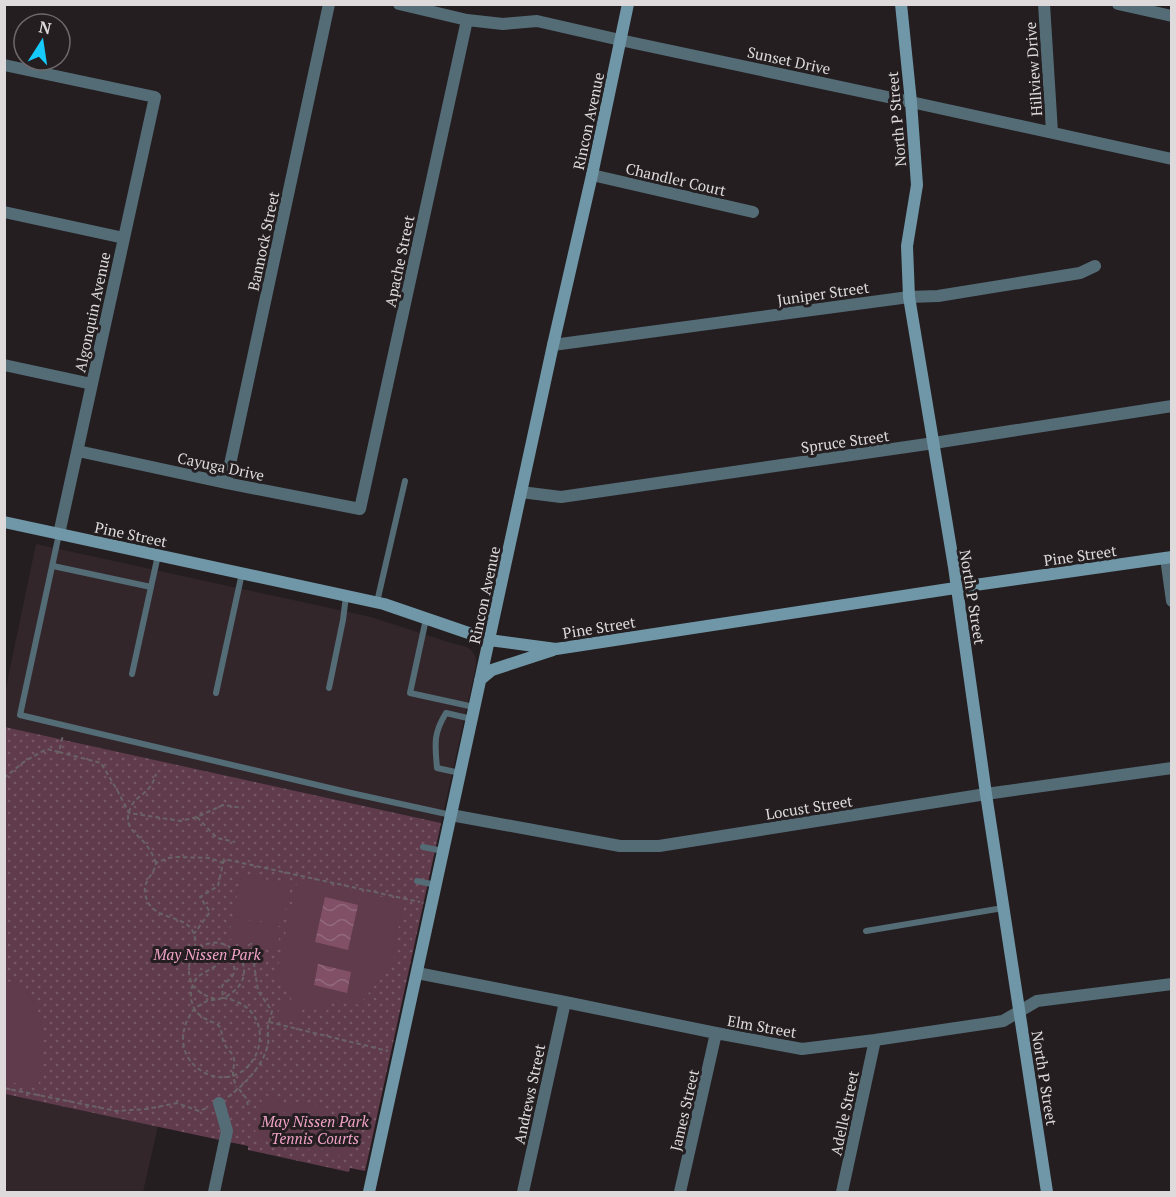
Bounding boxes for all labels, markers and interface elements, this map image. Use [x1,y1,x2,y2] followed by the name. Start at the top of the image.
[12,12,72,72] north arrow
[37,15,53,39] text: N
[1020,21,1046,117] street label: Hillview Drive
[746,41,832,79] street label: Sunset Drive
[568,70,608,172] street label: Rincon Avenue
[882,70,910,168] street label: North P Street
[624,158,728,200] street label: Chandler Court
[243,189,283,293] street label: Bannock Street
[380,213,419,309] street label: Apache Street
[69,250,115,374] street label: Algonquin Avenue
[776,277,871,309] street label: Juniper Street
[800,425,891,457] street label: Spruce Street
[176,447,266,485] street label: Cayuga Drive
[93,517,169,552] street label: Pine Street
[1042,540,1118,570] street label: Pine Street
[464,544,504,646] street label: Rincon Avenue
[956,548,990,646] street label: North P Street
[561,611,637,643] street label: Pine Street
[764,790,854,824] street label: Locust Street
[152,944,261,964] park label: May Nissen Park
[726,1010,799,1042] street label: Elm Street
[1028,1029,1062,1127] street label: North P Street
[509,1042,549,1146] street label: Andrews Street
[665,1067,703,1153] street label: James Street
[825,1068,863,1157] street label: Adelle Street
[260,1111,369,1148] park label: May Nissen Park Tennis Courts

